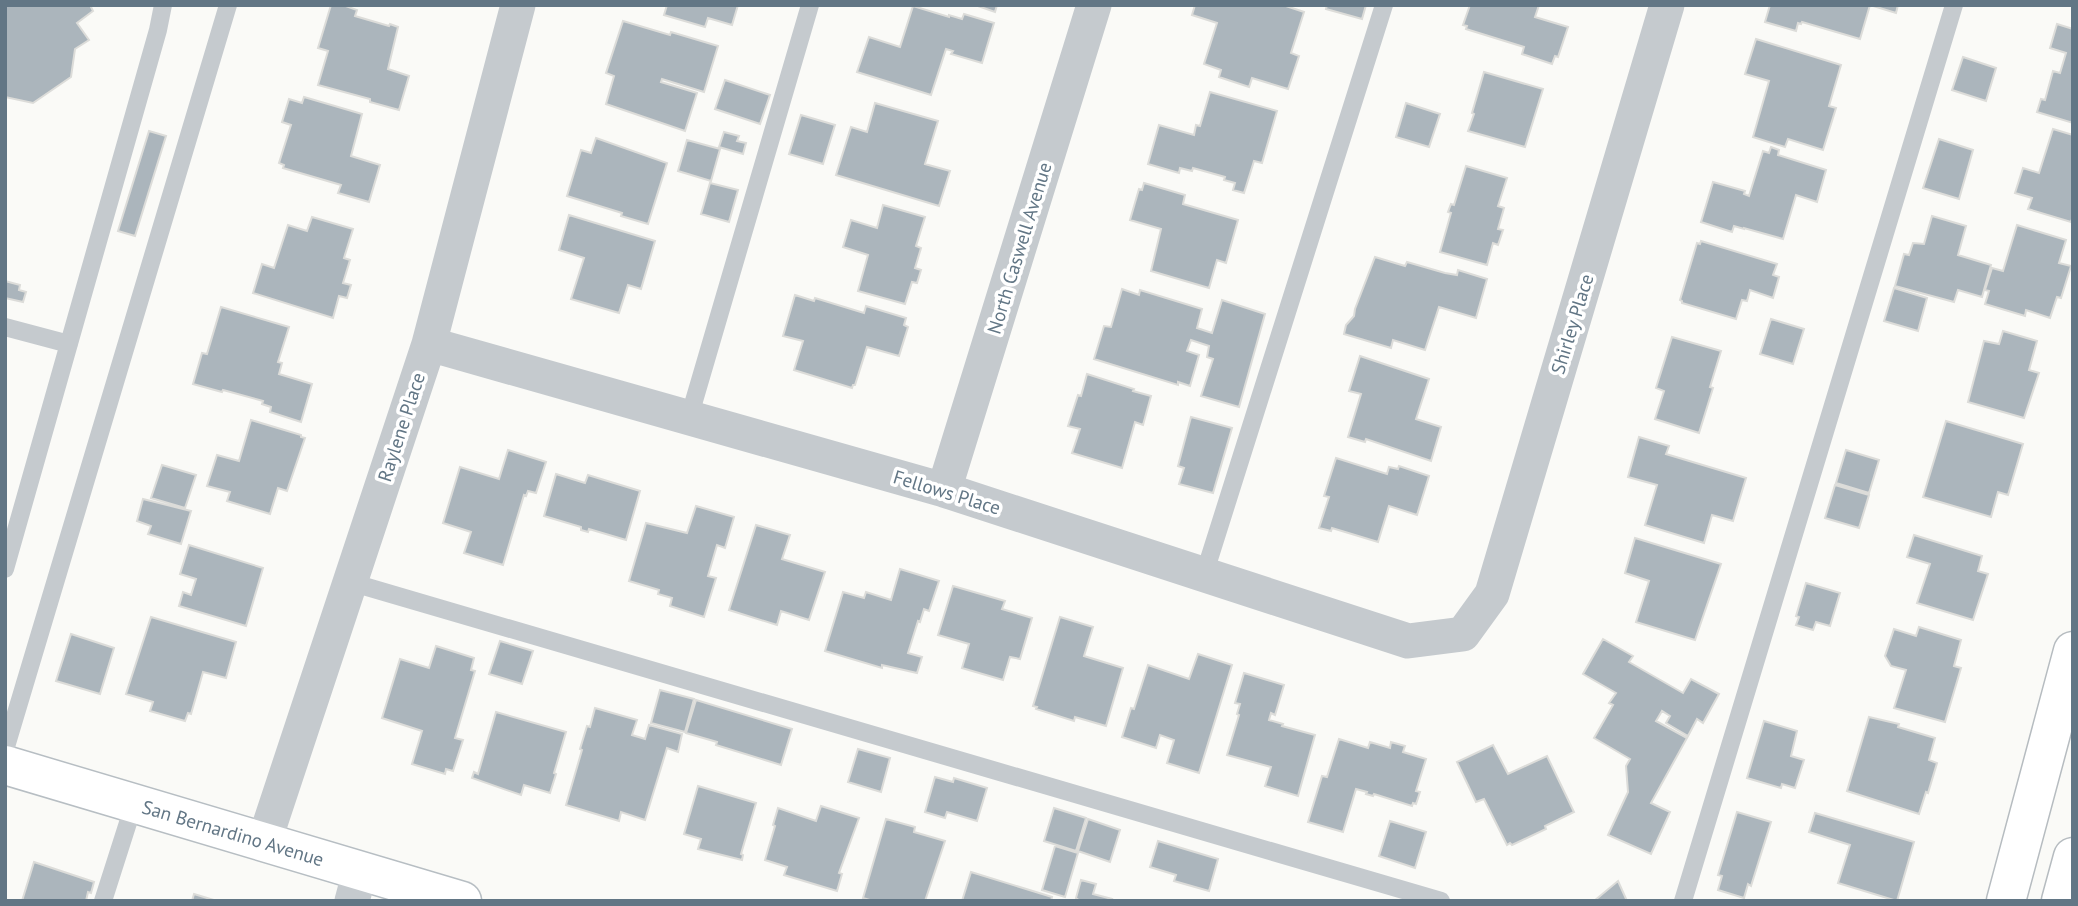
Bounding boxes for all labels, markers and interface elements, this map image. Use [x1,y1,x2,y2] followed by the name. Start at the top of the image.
[981,159,1057,337] street label: North Caswell Avenue
[1545,271,1599,377] street label: Shirley Place
[372,370,430,484] street label: Raylene Place
[890,464,1004,520] street label: Fellows Place
[139,795,327,871] street label: San Bernardino Avenue

